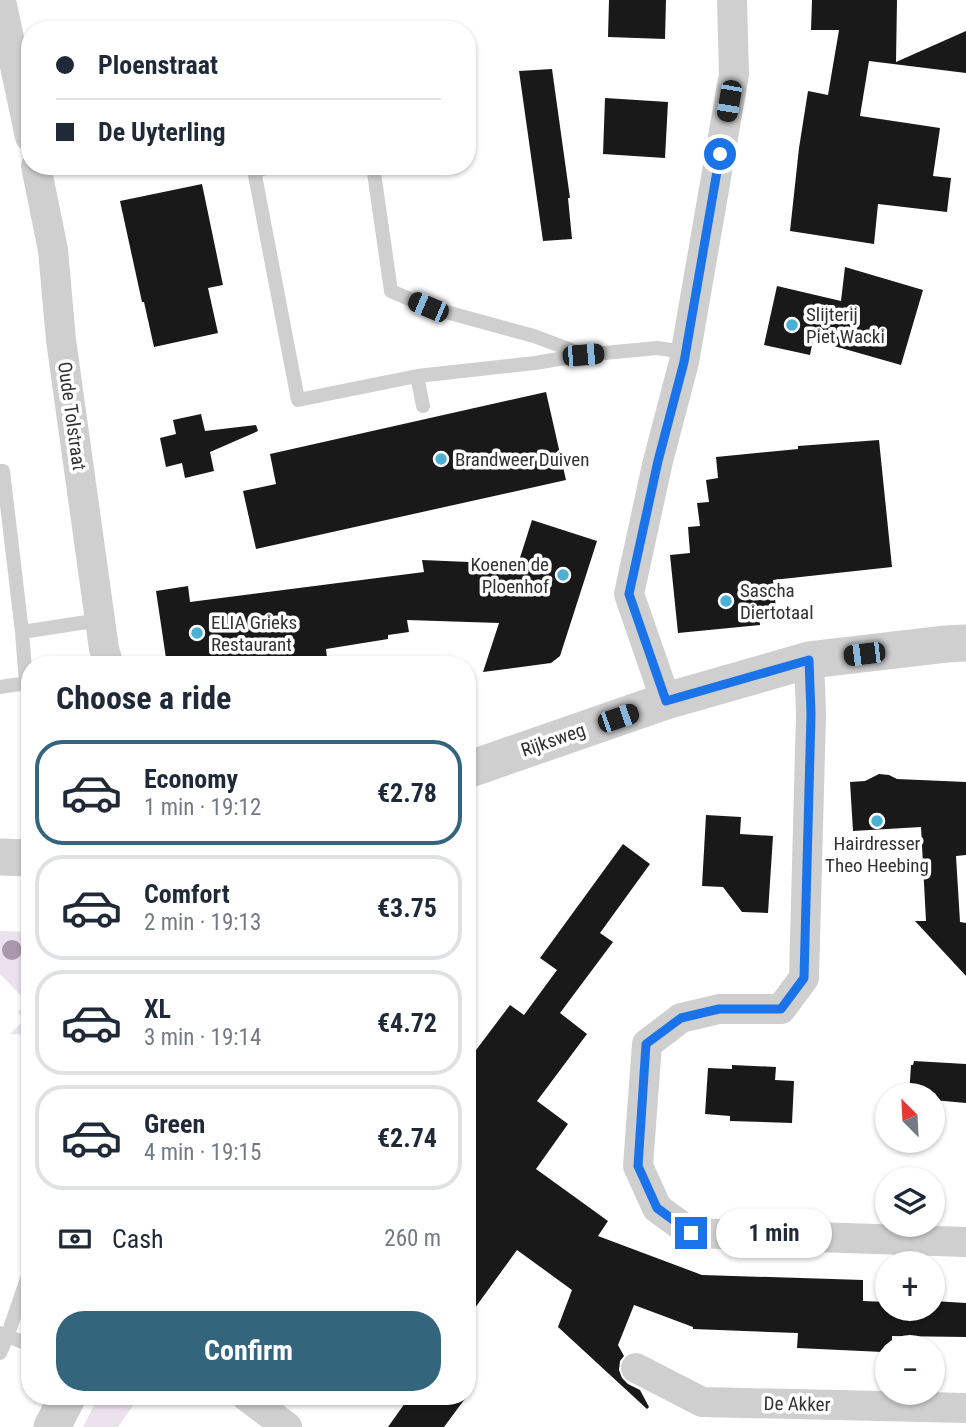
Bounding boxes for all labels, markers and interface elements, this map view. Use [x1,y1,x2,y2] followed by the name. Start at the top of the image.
[98,50,218,80] text: Ploenstraat
[716,78,743,124] car
[98,117,226,147] text: De Uyterling
[704,138,736,170] route start
[405,289,452,325] car
[806,303,885,348] place label: Slijterij Piet Wacki
[784,317,800,333] marker: Slijterij Piet Wacki
[562,343,605,367] car
[53,360,91,472] street label: Oude Tolstraat
[455,448,589,471] place label: Brandweer Duiven
[433,451,449,467] marker: Brandweer Duiven
[470,553,549,598] place label: Koenen de Ploenhof
[555,567,571,583] marker: Koenen de Ploenhof
[740,579,814,624] place label: Sascha Diertotaal
[718,593,734,609] marker: Sascha Diertotaal
[211,611,297,656] place label: ELIA Grieks Restaurant
[189,625,205,641] marker: ELIA Grieks Restaurant
[842,641,887,667] car
[56,679,231,717] text: Choose a ride
[595,701,642,735] car
[518,718,588,762] street label: Rijksweg
[60,761,123,824] icon: car
[144,764,238,794] text: Economy
[377,778,437,808] text: €2.78
[144,794,261,821] text: 1 min · 19:12
[869,813,885,829] marker: Hairdresser Theo Heebing
[825,832,929,877] place label: Hairdresser Theo Heebing
[60,876,123,939] icon: car
[144,879,230,909] text: Comfort
[377,893,437,923] text: €3.75
[144,909,261,936] text: 2 min · 19:13
[60,991,123,1054] icon: car
[144,994,171,1024] text: XL
[377,1008,437,1038] text: €4.72
[144,1024,261,1051] text: 3 min · 19:14
[875,1083,945,1153] north arrow
[875,1083,945,1405] map controls
[60,1106,123,1169] icon: car
[144,1109,205,1139] text: Green
[377,1123,437,1153] text: €2.74
[144,1139,261,1166] text: 4 min · 19:15
[875,1167,945,1237] button: layers
[716,1208,831,1258] callout: 1 min
[675,1217,707,1249] route end
[56,1220,94,1258] icon: cash
[748,1220,800,1247] text: 1 min
[112,1224,164,1254] text: Cash
[384,1225,441,1252] text: 260 m
[875,1251,945,1321] button: +
[56,1311,441,1391] button: Confirm
[875,1335,945,1405] button: −
[763,1392,831,1416] street label: De Akker

